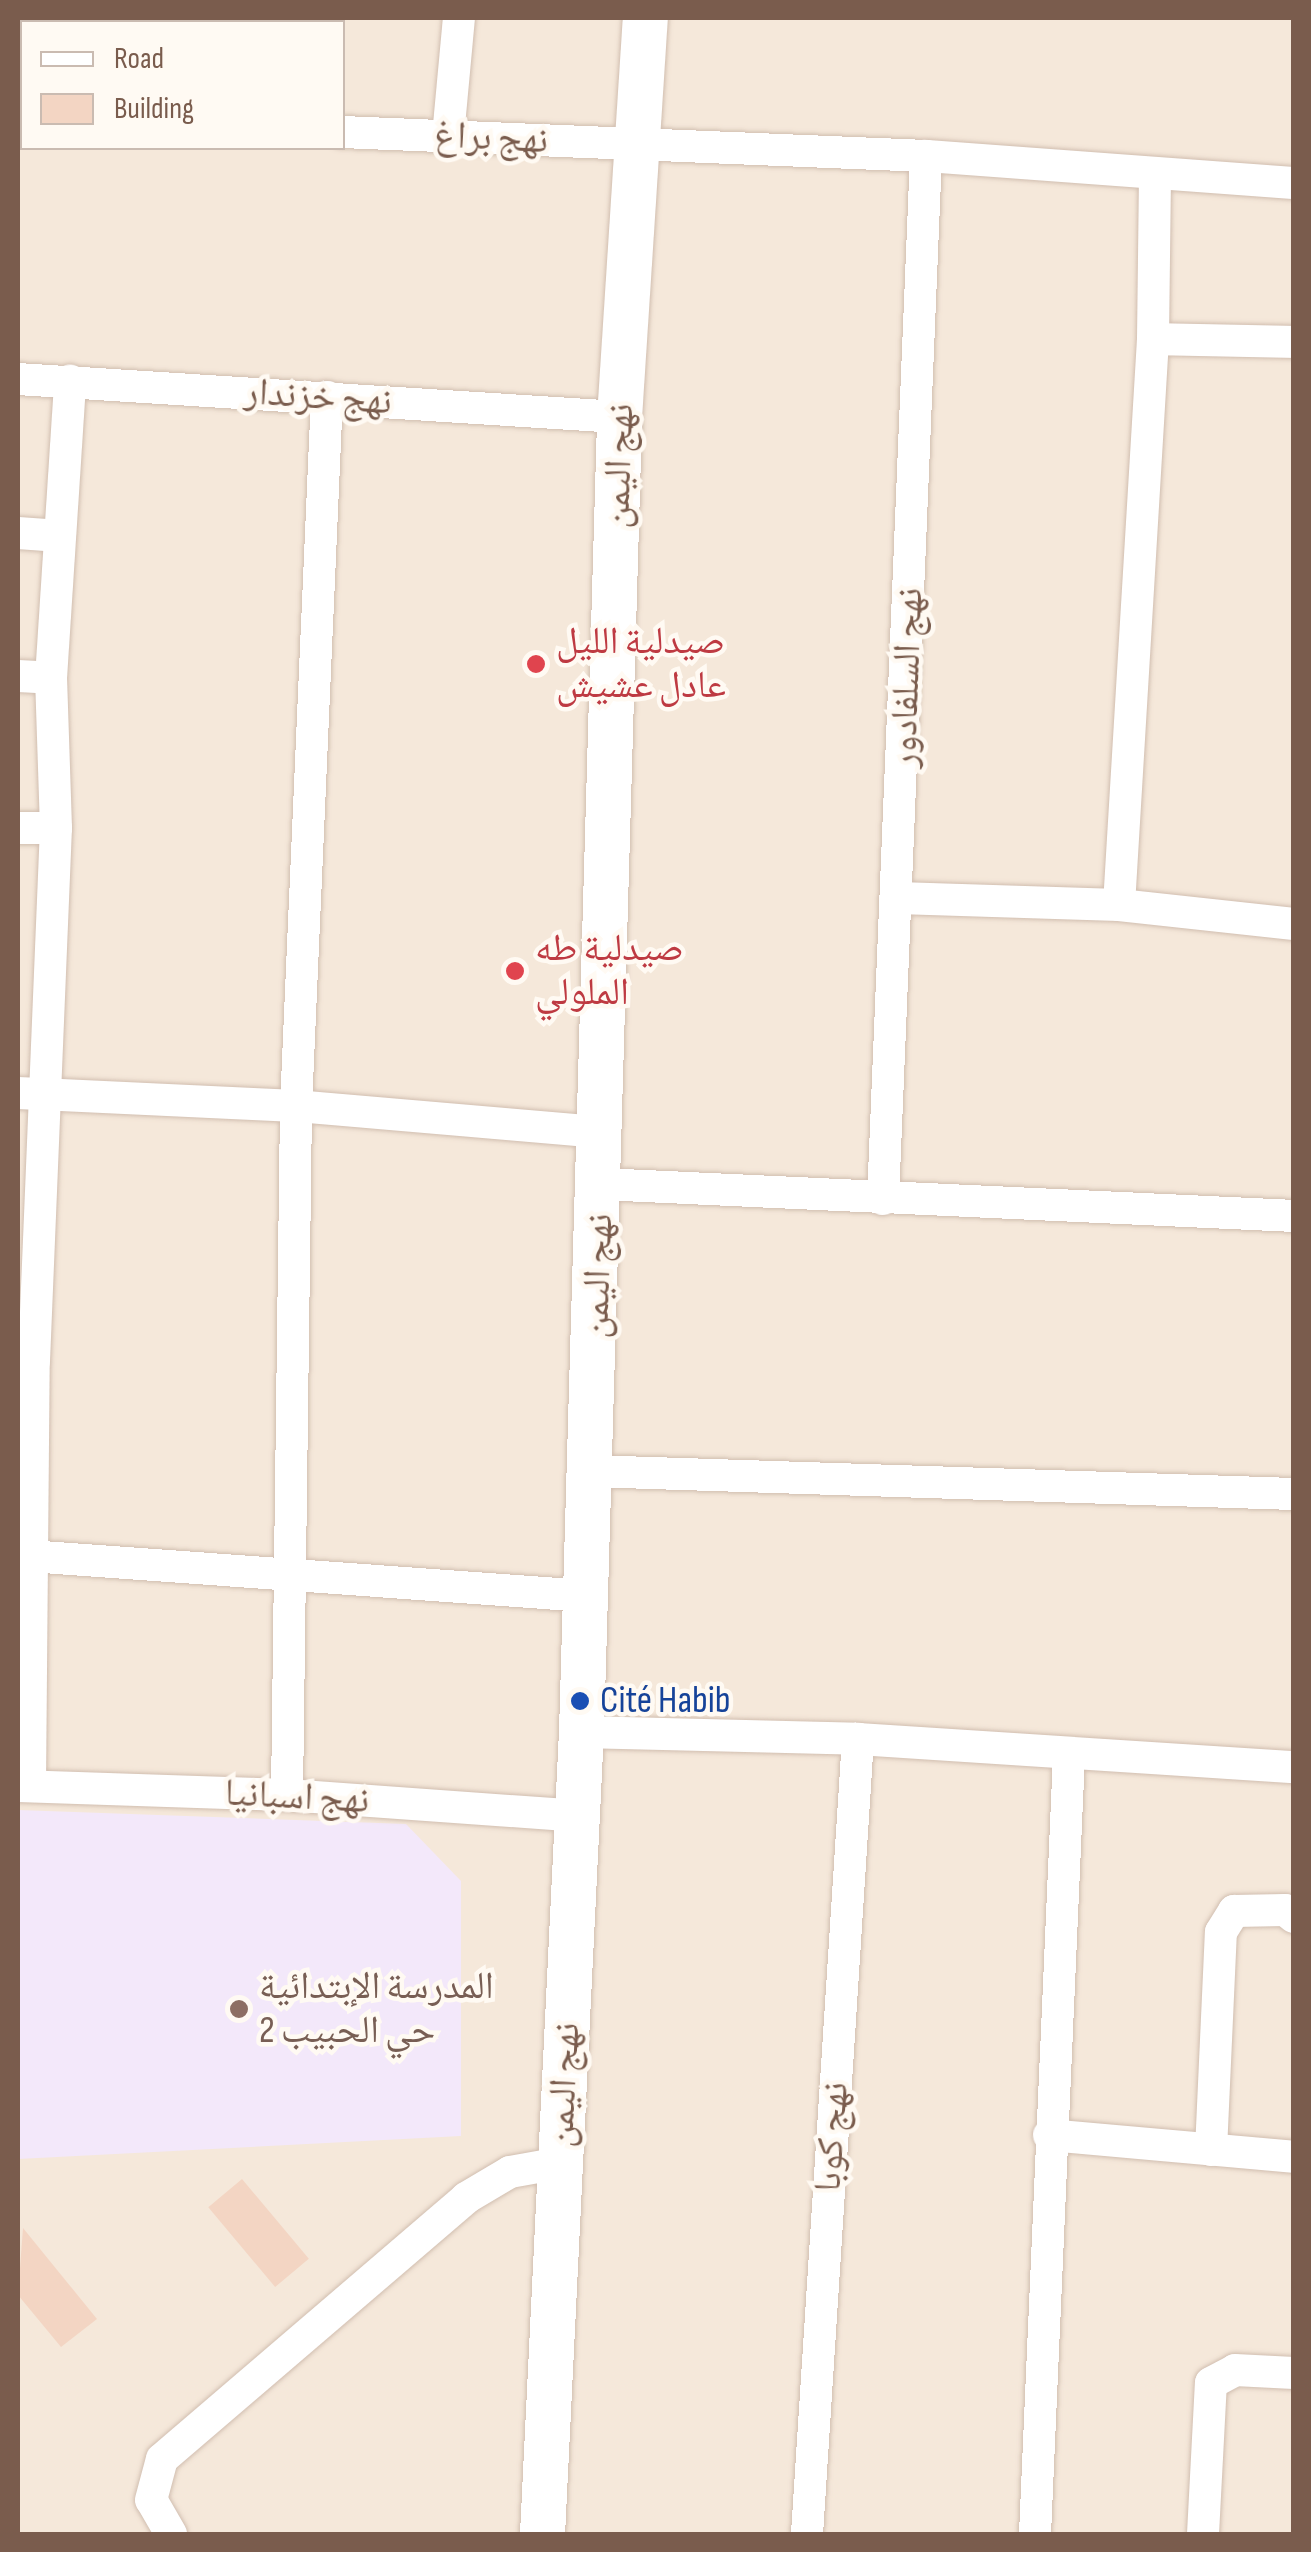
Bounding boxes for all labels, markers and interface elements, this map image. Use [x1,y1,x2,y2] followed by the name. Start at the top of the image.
[20,20,345,150] legend
[114,41,164,77] text: Road
[114,91,194,127] text: Building
[433,112,549,164] street label: نهج براغ
[243,369,393,425] street label: نهج خزندار
[594,403,644,529] street label: نهج اليمن
[881,587,933,769] street label: نهج السلفادور
[556,619,726,708] place label: صيدلية الليل عادل عشيش
[525,653,547,675] marker: صيدلية الليل عادل عشيش
[535,926,684,1016] place label: صيدلية طه الملولي
[504,960,526,982] marker: صيدلية طه الملولي
[573,1213,623,1339] street label: نهج اليمن
[600,1678,731,1724] place label: Cité Habib
[569,1690,591,1712] marker: Cité Habib
[224,1770,370,1824] street label: نهج اسبانيا
[259,1964,494,2054] place label: المدرسة الإبتدائية حي الحبيب 2
[228,1998,250,2020] marker: المدرسة الإبتدائية حي الحبيب 2
[538,2021,590,2149] street label: نهج اليمن
[805,2081,859,2193] street label: نهج كوبا

